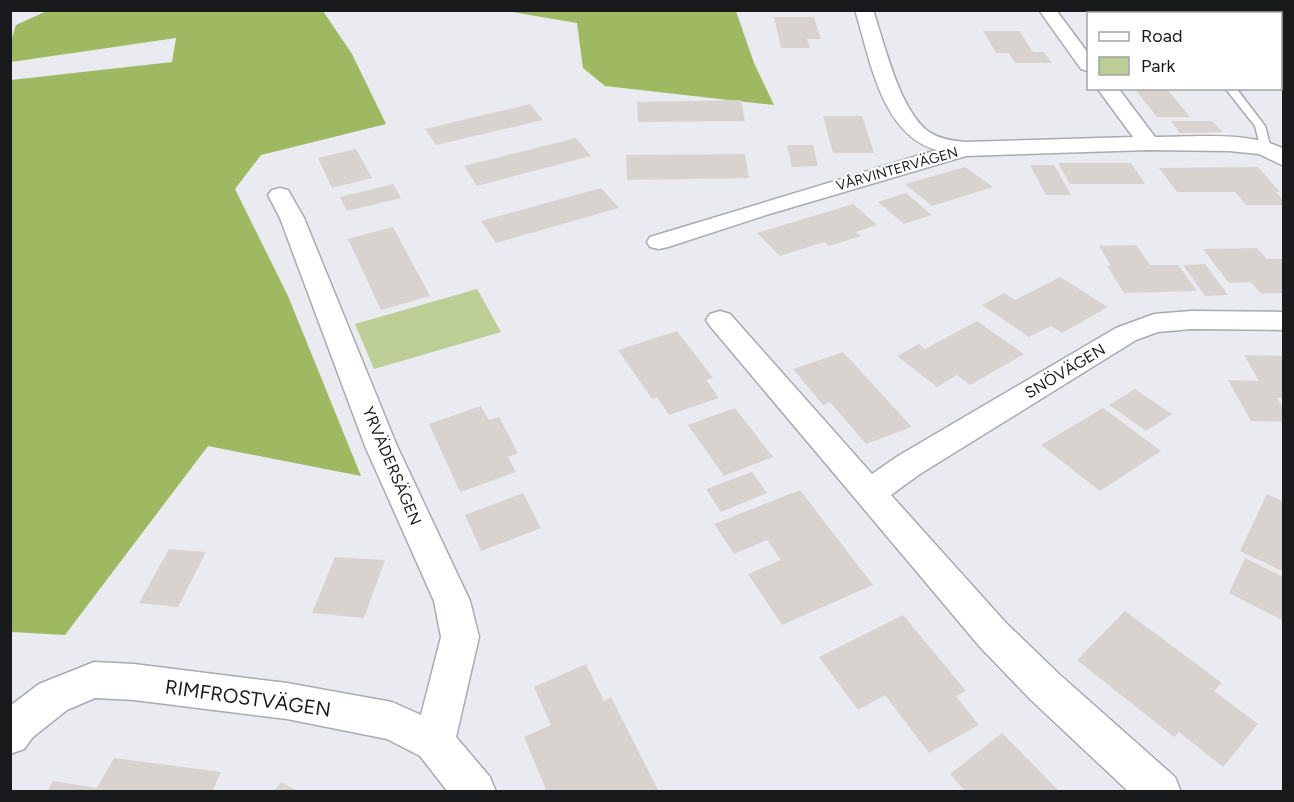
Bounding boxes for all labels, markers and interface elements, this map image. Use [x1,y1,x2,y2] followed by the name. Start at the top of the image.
[1087,12,1282,90] legend
[1141,25,1182,47] text: Road
[1141,55,1176,77] text: Park
[834,143,960,195] street label: VÅRVINTERVÄGEN
[1021,340,1109,402] street label: SNÖVÄGEN
[358,404,426,528] street label: YRVÄDERSÄGEN
[164,674,332,722] street label: RIMFROSTVÄGEN

